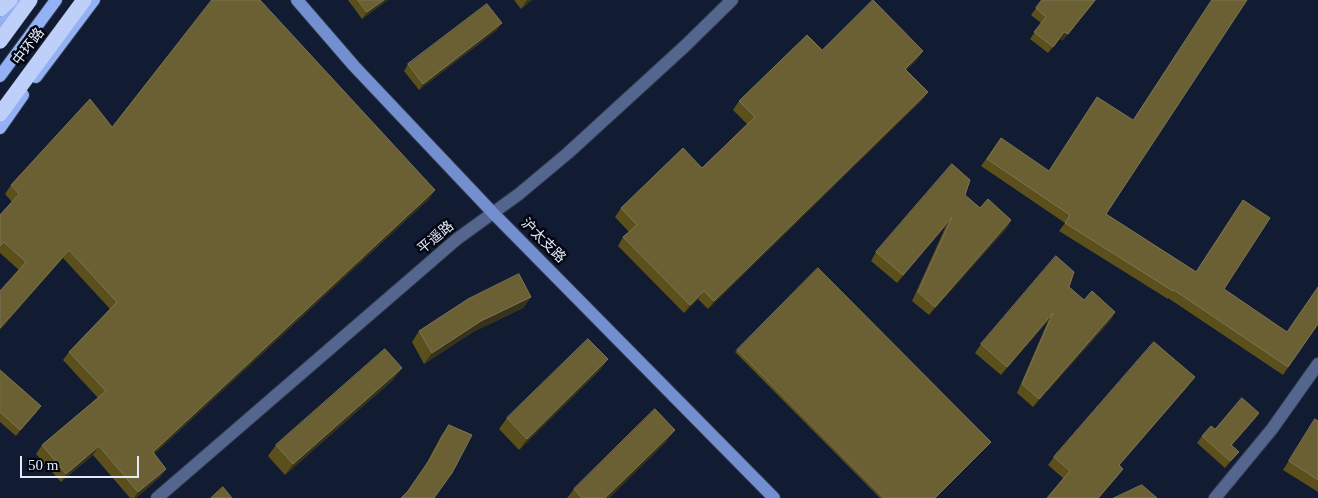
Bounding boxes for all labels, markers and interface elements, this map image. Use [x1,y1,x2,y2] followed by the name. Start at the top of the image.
[10,25,48,69] street label: 中环路
[517,215,569,267] street label: 沪太支路
[415,218,457,258] street label: 平遥路
[22,446,141,478] scale bar
[28,457,58,473] text: 50 m

